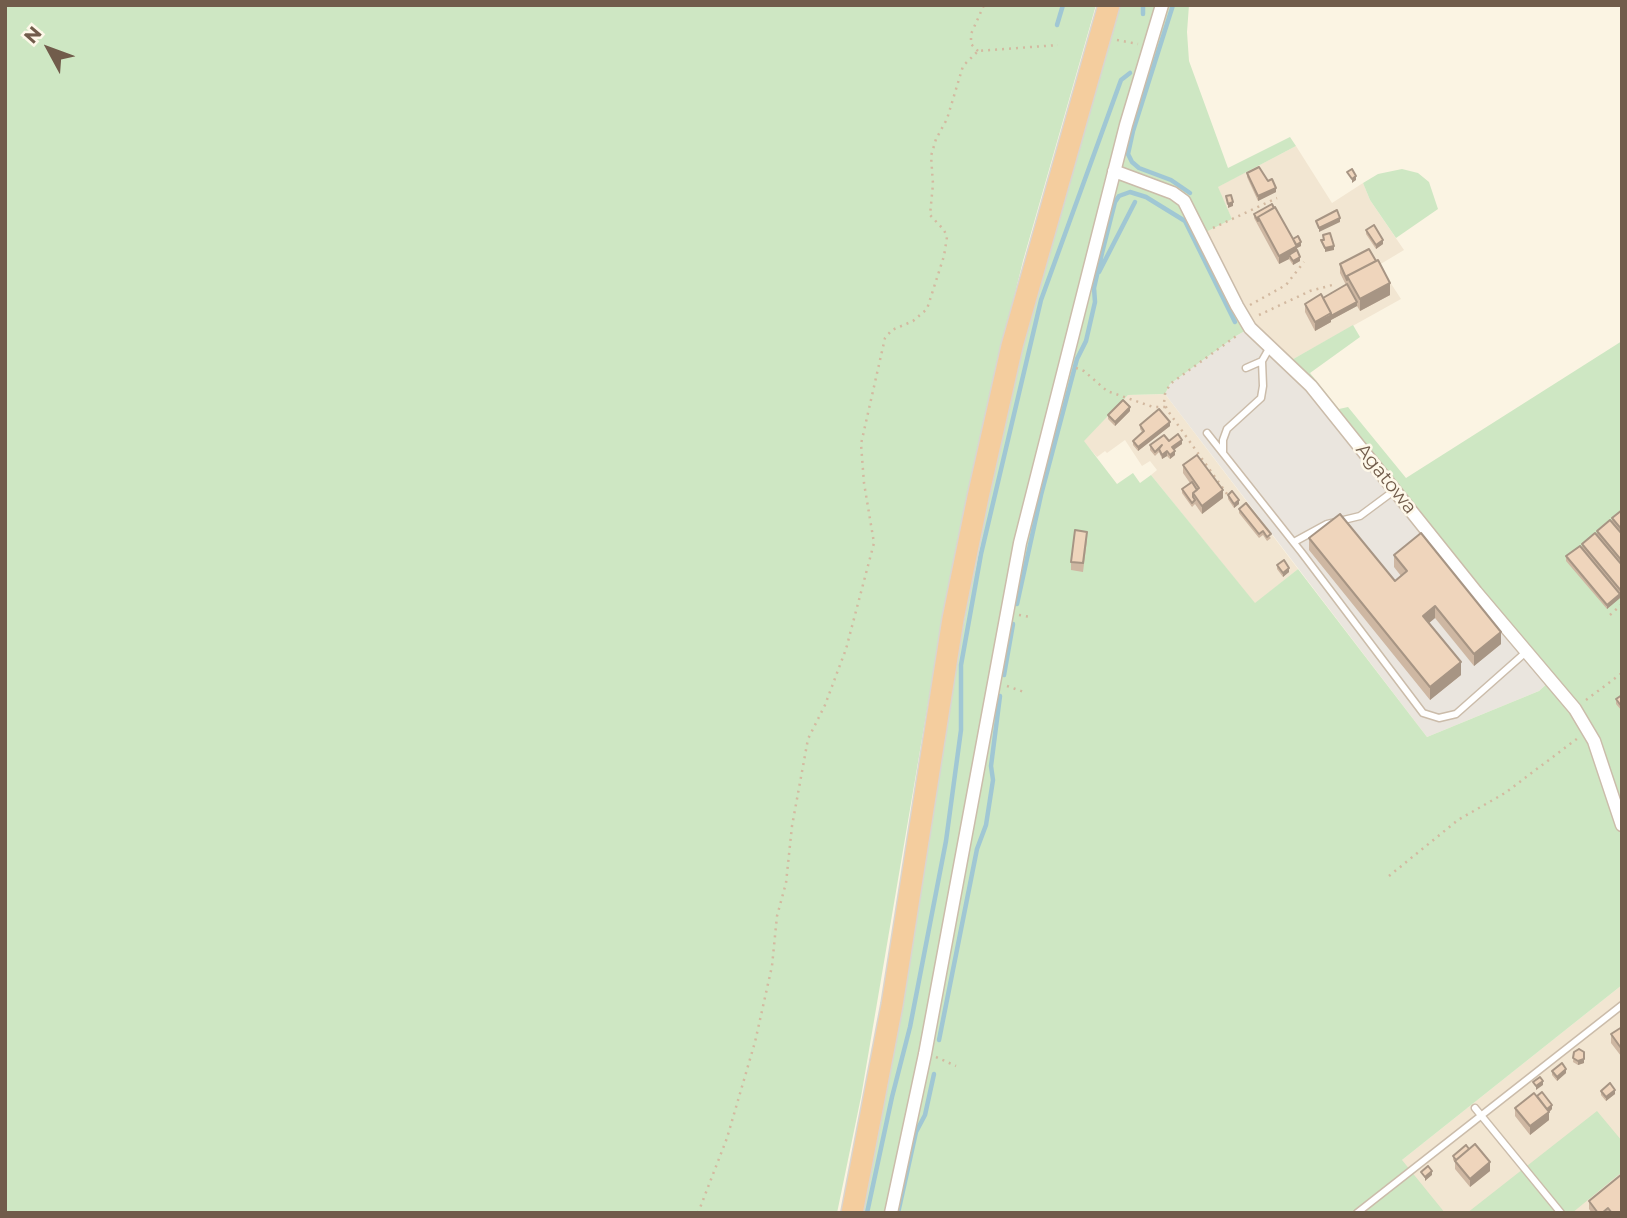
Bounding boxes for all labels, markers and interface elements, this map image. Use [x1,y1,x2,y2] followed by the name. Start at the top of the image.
[14,14,84,84] north arrow
[19,22,46,48] text: N
[1351,439,1421,519] street label: Agatowa

